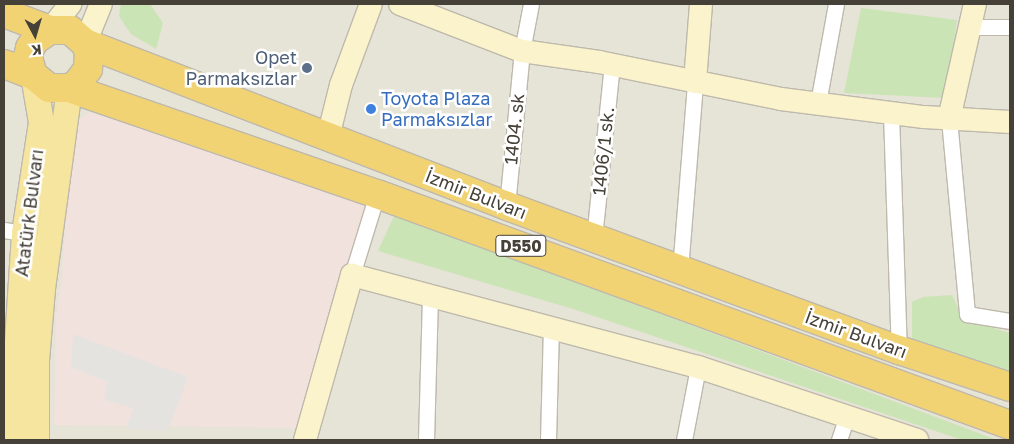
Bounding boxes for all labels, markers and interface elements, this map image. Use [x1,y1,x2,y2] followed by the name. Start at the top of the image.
[10,10,60,60] north arrow
[31,41,43,59] text: K
[185,47,297,90] place label: Opet Parmaksızlar
[301,62,313,74] marker: Opet Parmaksızlar
[381,88,493,130] place label: Toyota Plaza Parmaksızlar
[500,92,528,166] street label: 1404. sk
[365,103,377,115] marker: Toyota Plaza Parmaksızlar
[588,106,618,196] street label: 1406/1 sk.
[10,148,48,278] street label: Atatürk Bulvarı
[422,165,530,223] street label: İzmir Bulvarı
[495,232,547,260] road number: D550
[802,306,910,362] street label: İzmir Bulvarı

